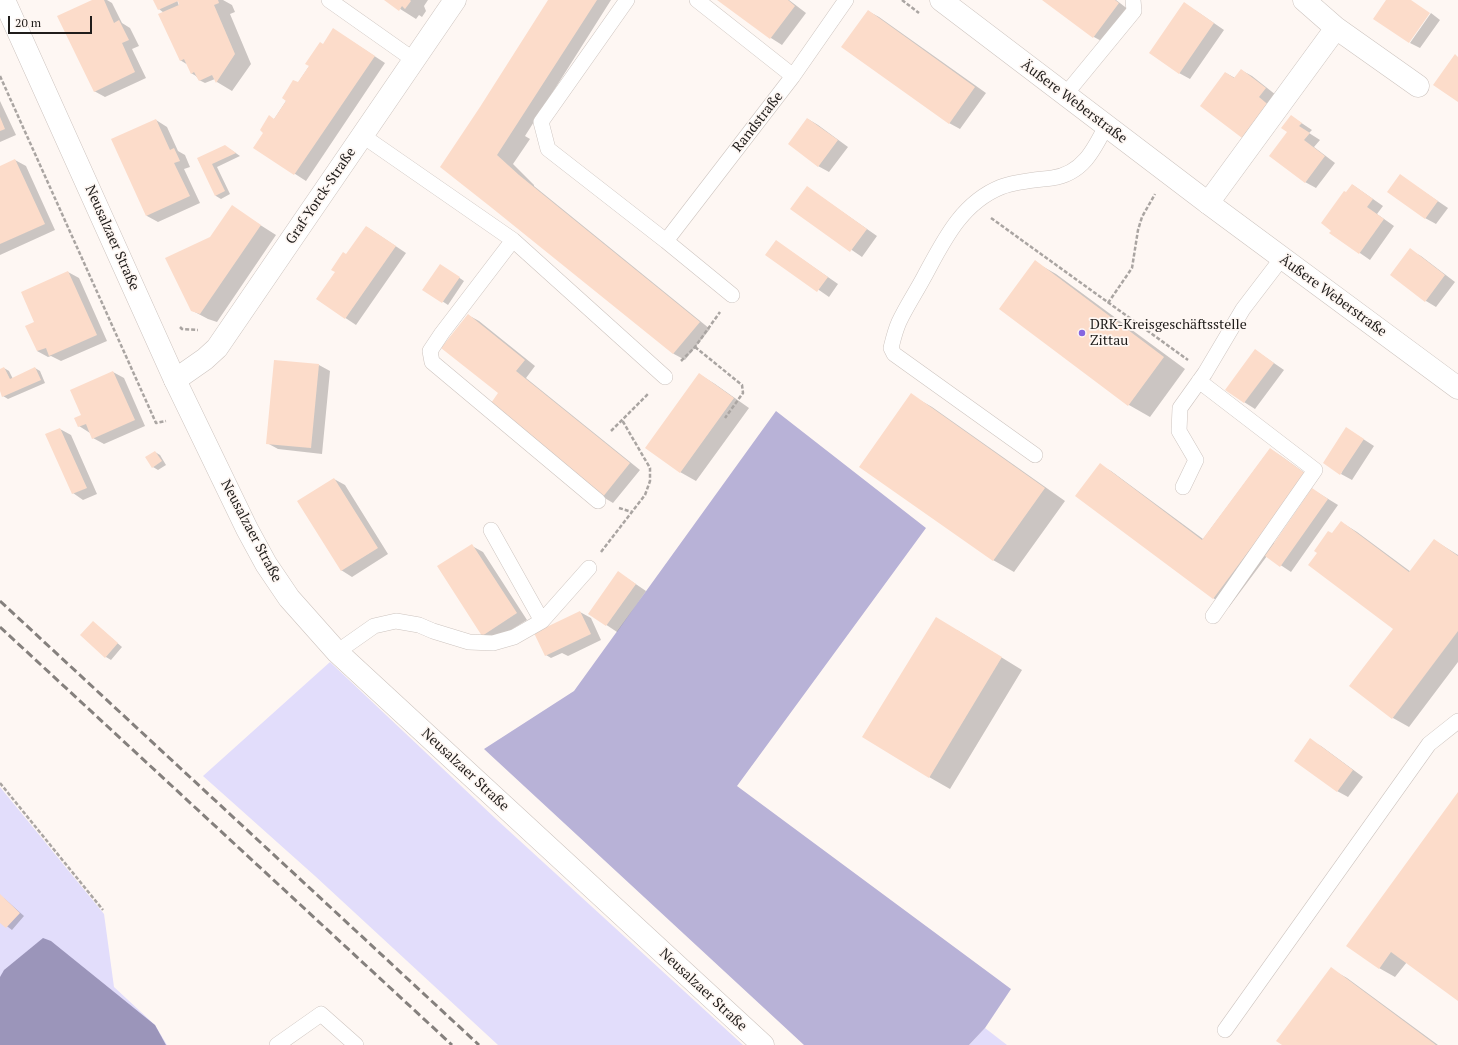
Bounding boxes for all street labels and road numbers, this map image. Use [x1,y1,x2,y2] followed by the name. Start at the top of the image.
[1018,57,1130,147] street label: Äußere Weberstraße
[729,89,787,155] street label: Randstraße
[283,145,359,247] street label: Graf-Yorck-Straße
[81,183,143,293] street label: Neusalzaer Straße
[1276,251,1390,341] street label: Äußere Weberstraße
[217,477,285,585] street label: Neusalzaer Straße
[418,725,512,815] street label: Neusalzaer Straße
[656,945,750,1035] street label: Neusalzaer Straße

